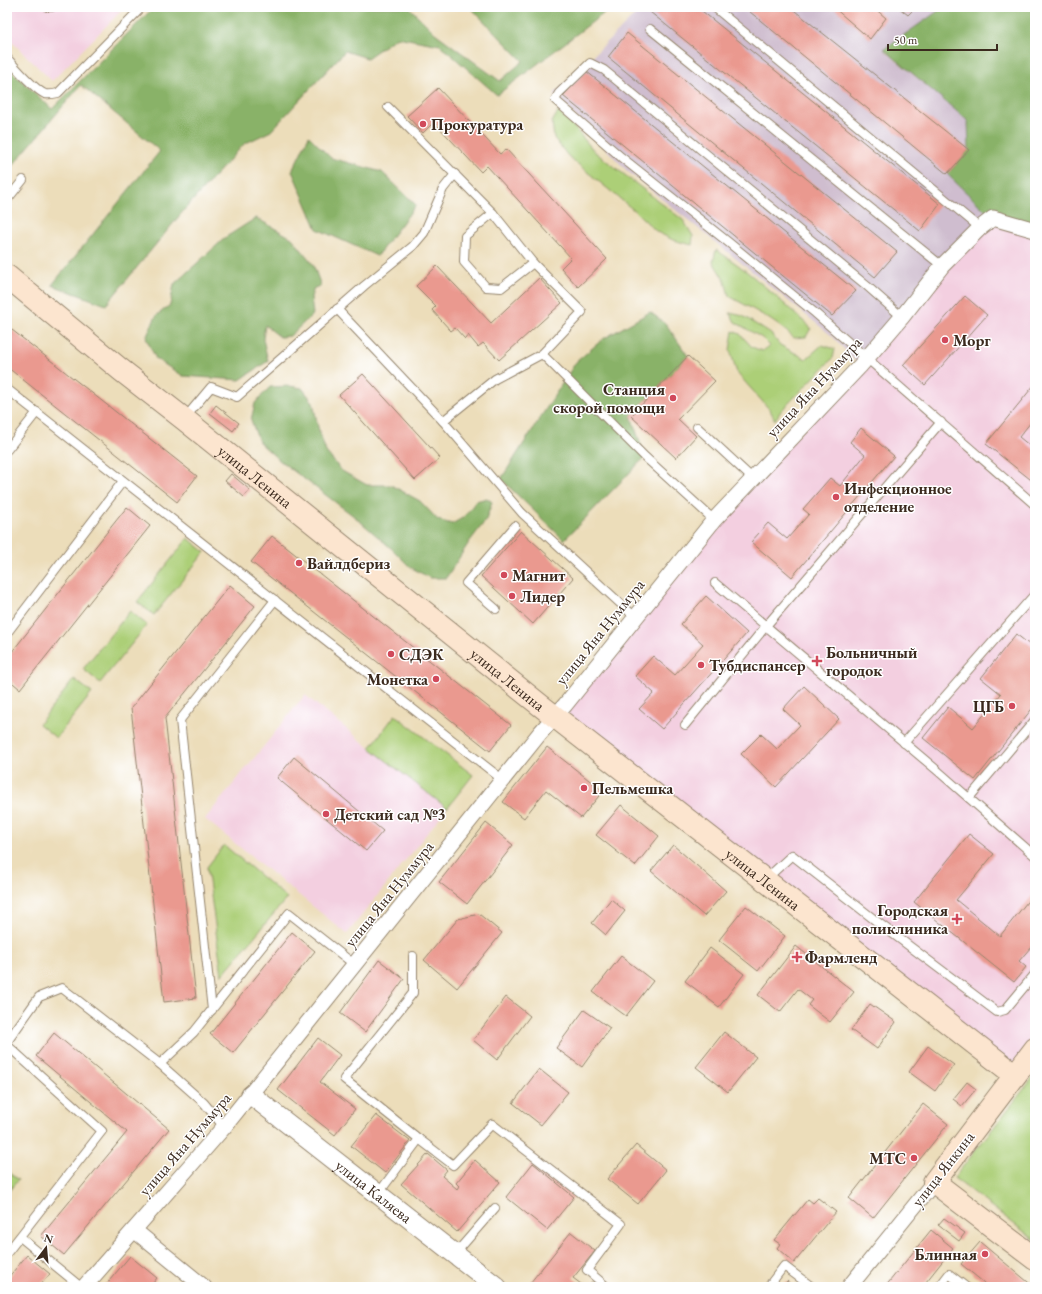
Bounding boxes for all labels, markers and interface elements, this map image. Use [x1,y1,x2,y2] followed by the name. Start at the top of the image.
[888,26,997,52] scale bar
[894,32,918,48] text: 50 m
[431,114,524,135] place label: Прокуратура
[418,119,428,129] marker: Прокуратура
[953,330,991,351] place label: Морг
[762,332,867,442] street label: улица Яна Нуммура
[940,335,950,345] marker: Морг
[553,379,666,418] place label: Станция скорой помощи
[668,393,678,403] marker: Станция скорой помощи
[214,440,297,513] street label: улица Ленина
[844,478,952,517] place label: Инфекционное отделение
[831,492,841,502] marker: Инфекционное отделение
[307,553,391,574] place label: Вайлдбериз
[294,558,304,568] marker: Вайлдбериз
[512,565,566,586] place label: Магнит
[499,570,509,580] marker: Магнит
[551,574,650,689] street label: улица Яна Нуммура
[520,586,565,607] place label: Лидер
[507,591,517,601] marker: Лидер
[826,642,918,681] place label: Больничный городок
[466,643,550,716] street label: улица Ленина
[399,644,444,665] place label: СДЭК
[386,649,396,659] marker: СДЭК
[709,655,806,676] place label: Тубдиспансер
[811,655,823,667] marker: Больничный городок
[696,660,706,670] marker: Тубдиспансер
[367,669,429,690] place label: Монетка
[431,674,441,684] marker: Монетка
[973,696,1004,717] place label: ЦГБ
[1007,701,1017,711] marker: ЦГБ
[592,778,674,799] place label: Пельмешка
[579,783,589,793] marker: Пельмешка
[334,804,446,825] place label: Детский сад №3
[321,809,331,819] marker: Детский сад №3
[340,836,439,951] street label: улица Яна Нуммура
[721,843,805,915] street label: улица Ленина
[852,900,949,939] place label: Городская поликлиника
[951,913,963,925] marker: Городская поликлиника
[805,947,878,968] place label: Фармленд
[792,952,802,962] marker: Фармленд
[134,1087,236,1200] street label: улица Яна Нуммура
[907,1126,979,1211] street label: улица Янкина
[869,1148,906,1169] place label: МТС
[909,1153,919,1163] marker: МТС
[331,1154,417,1228] street label: улица Каляева
[26,1228,66,1268] north arrow
[43,1230,55,1246] text: N
[915,1244,977,1265] place label: Блинная
[980,1249,990,1259] marker: Блинная

